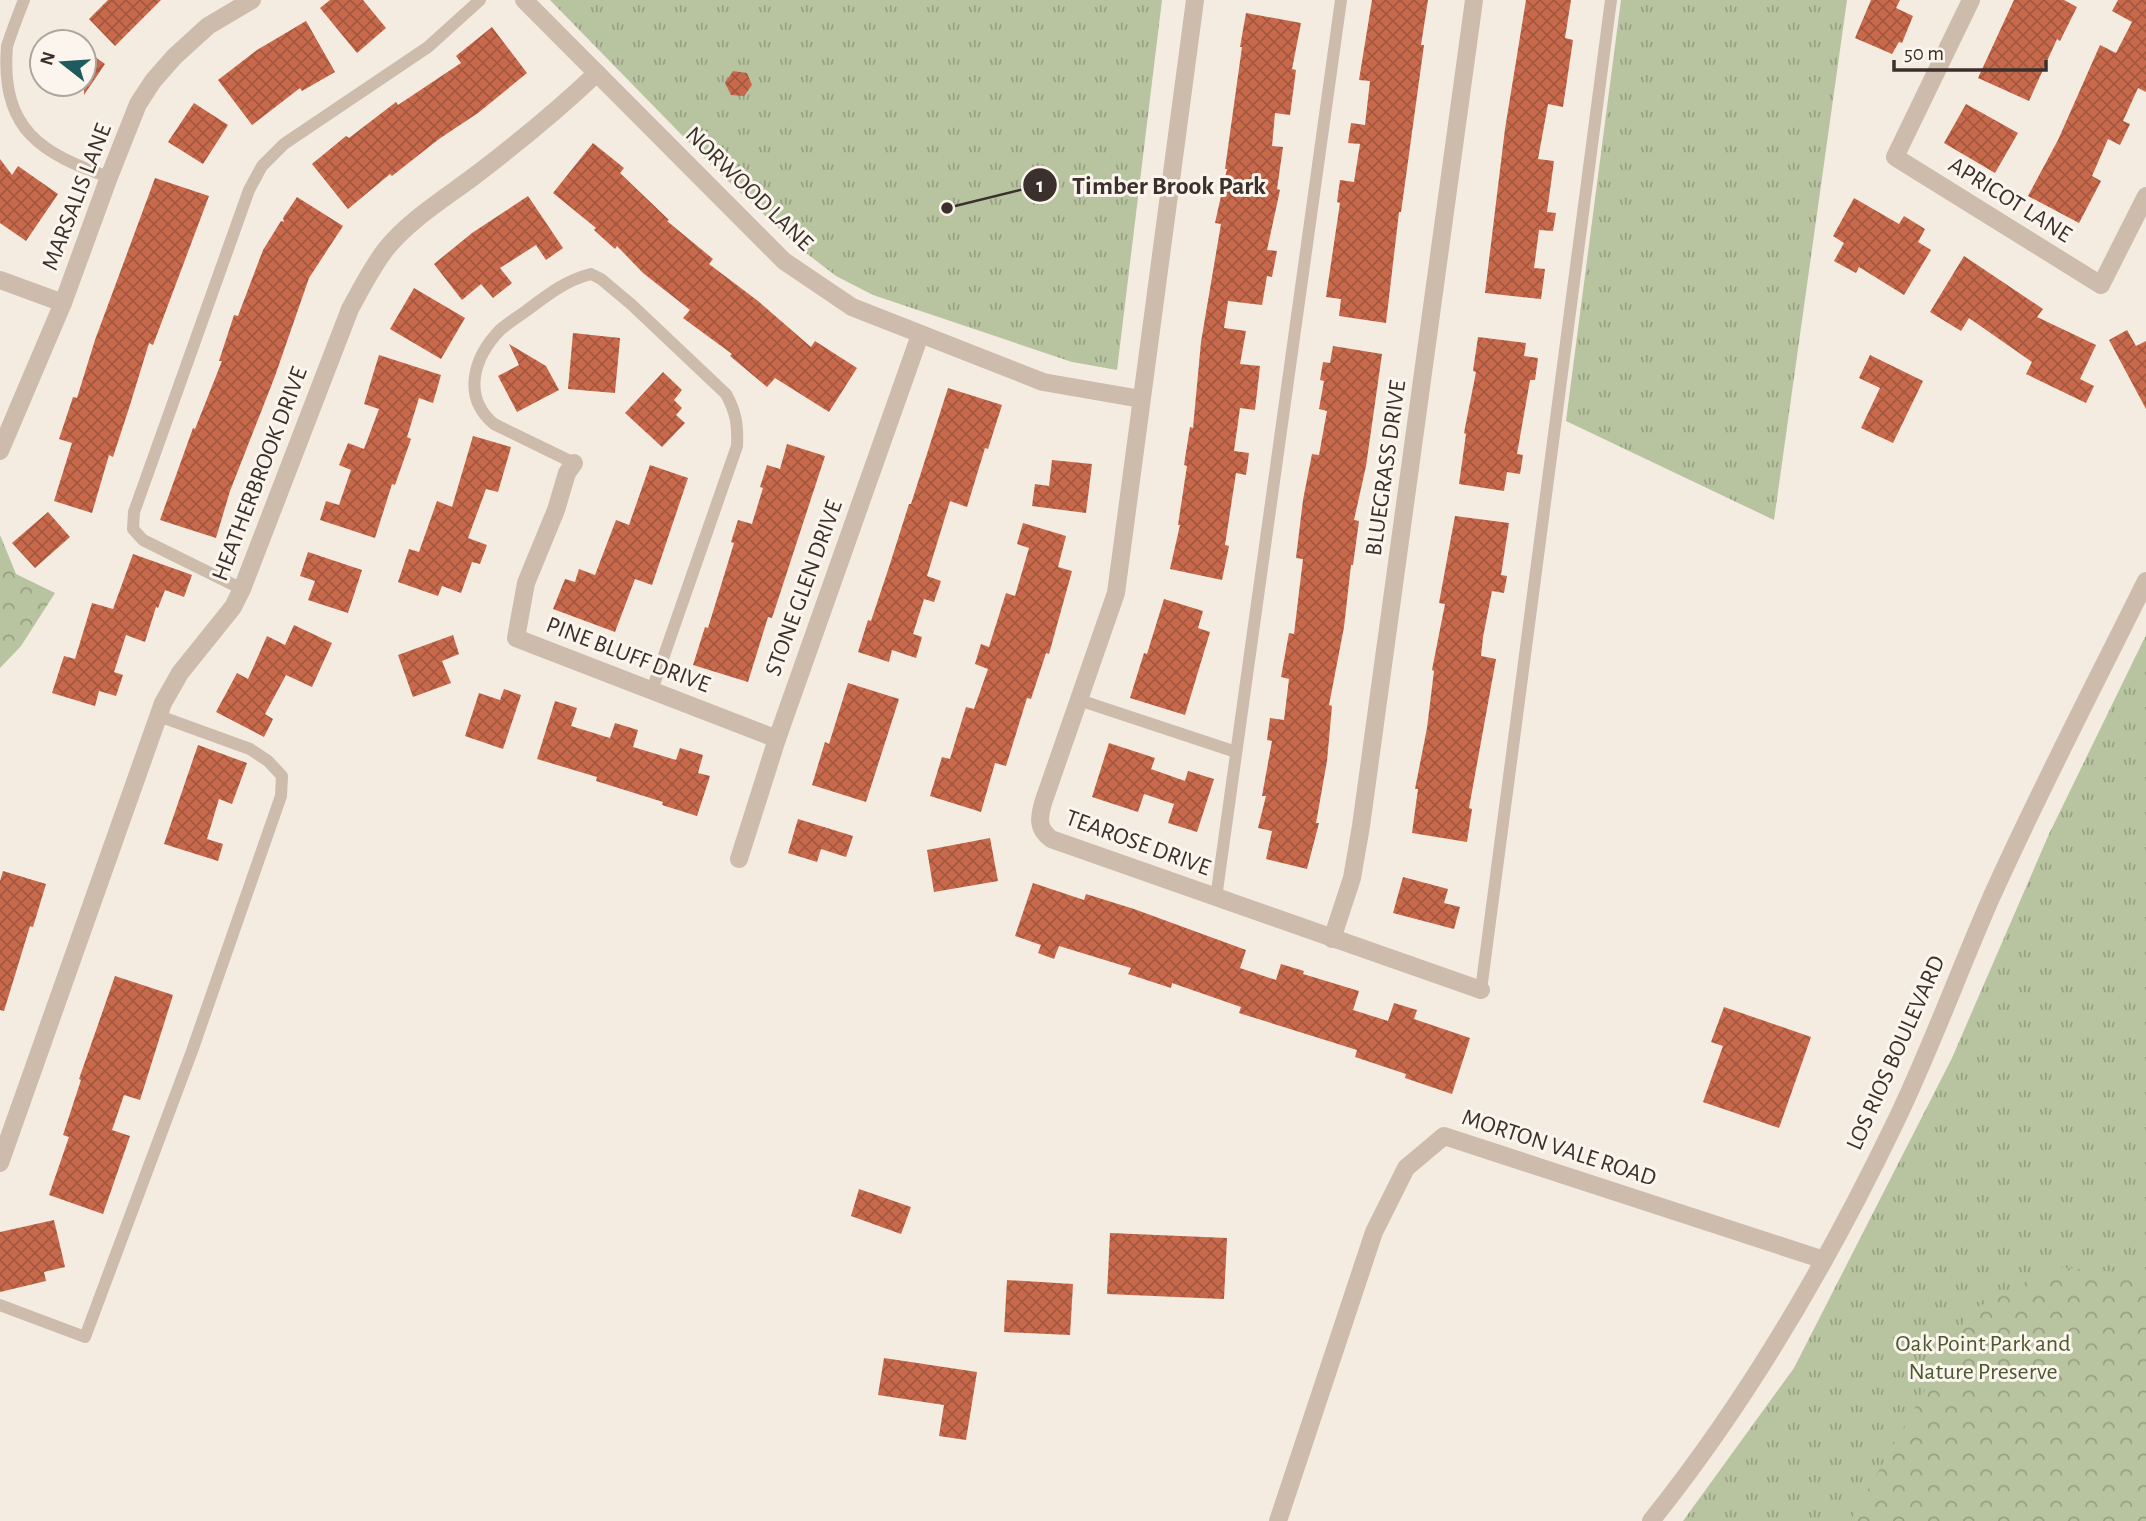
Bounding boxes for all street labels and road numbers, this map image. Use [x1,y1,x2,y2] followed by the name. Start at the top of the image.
[38,120,116,274] street label: MARSALIS LANE
[681,122,818,256] street label: NORWOOD LANE
[1944,153,2076,247] street label: APRICOT LANE
[208,363,312,584] street label: HEATHERBROOK DRIVE
[1362,378,1410,557] street label: BLUEGRASS DRIVE
[761,496,847,679] street label: STONE GLEN DRIVE
[543,613,714,697] street label: PINE BLUFF DRIVE
[1062,806,1214,880] street label: TEAROSE DRIVE
[1842,952,1950,1154] street label: LOS RIOS BOULEVARD
[1459,1105,1659,1191] street label: MORTON VALE ROAD

